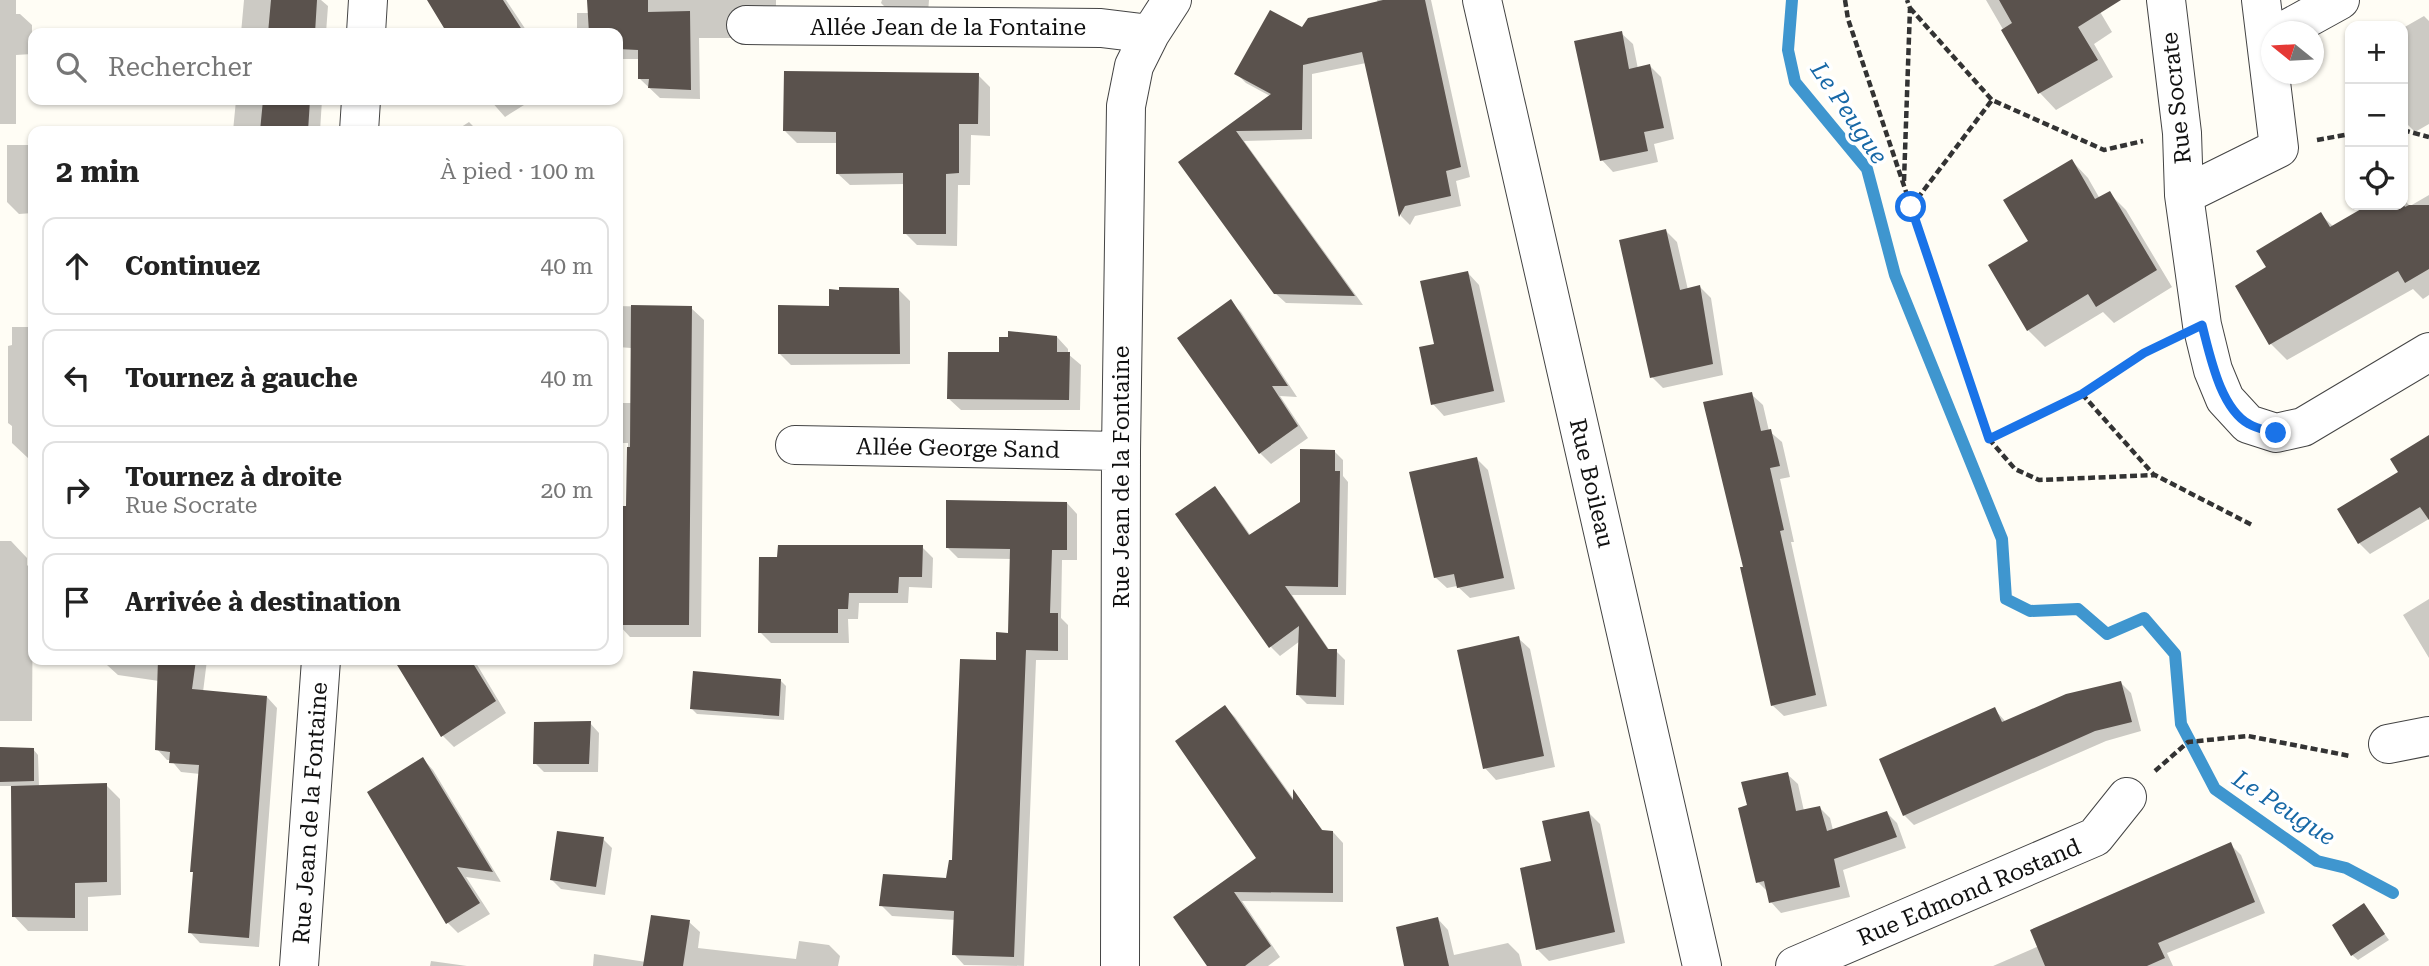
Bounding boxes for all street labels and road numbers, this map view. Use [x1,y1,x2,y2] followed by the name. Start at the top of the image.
[810,14,1086,41] street label: Allée Jean de la Fontaine
[2156,31,2197,165] street label: Rue Socrate
[1108,346,1135,608] street label: Rue Jean de la Fontaine
[1564,416,1619,550] street label: Rue Boileau
[856,433,1060,464] street label: Allée George Sand
[288,681,333,945] street label: Rue Jean de la Fontaine
[1854,833,2085,952] street label: Rue Edmond Rostand

